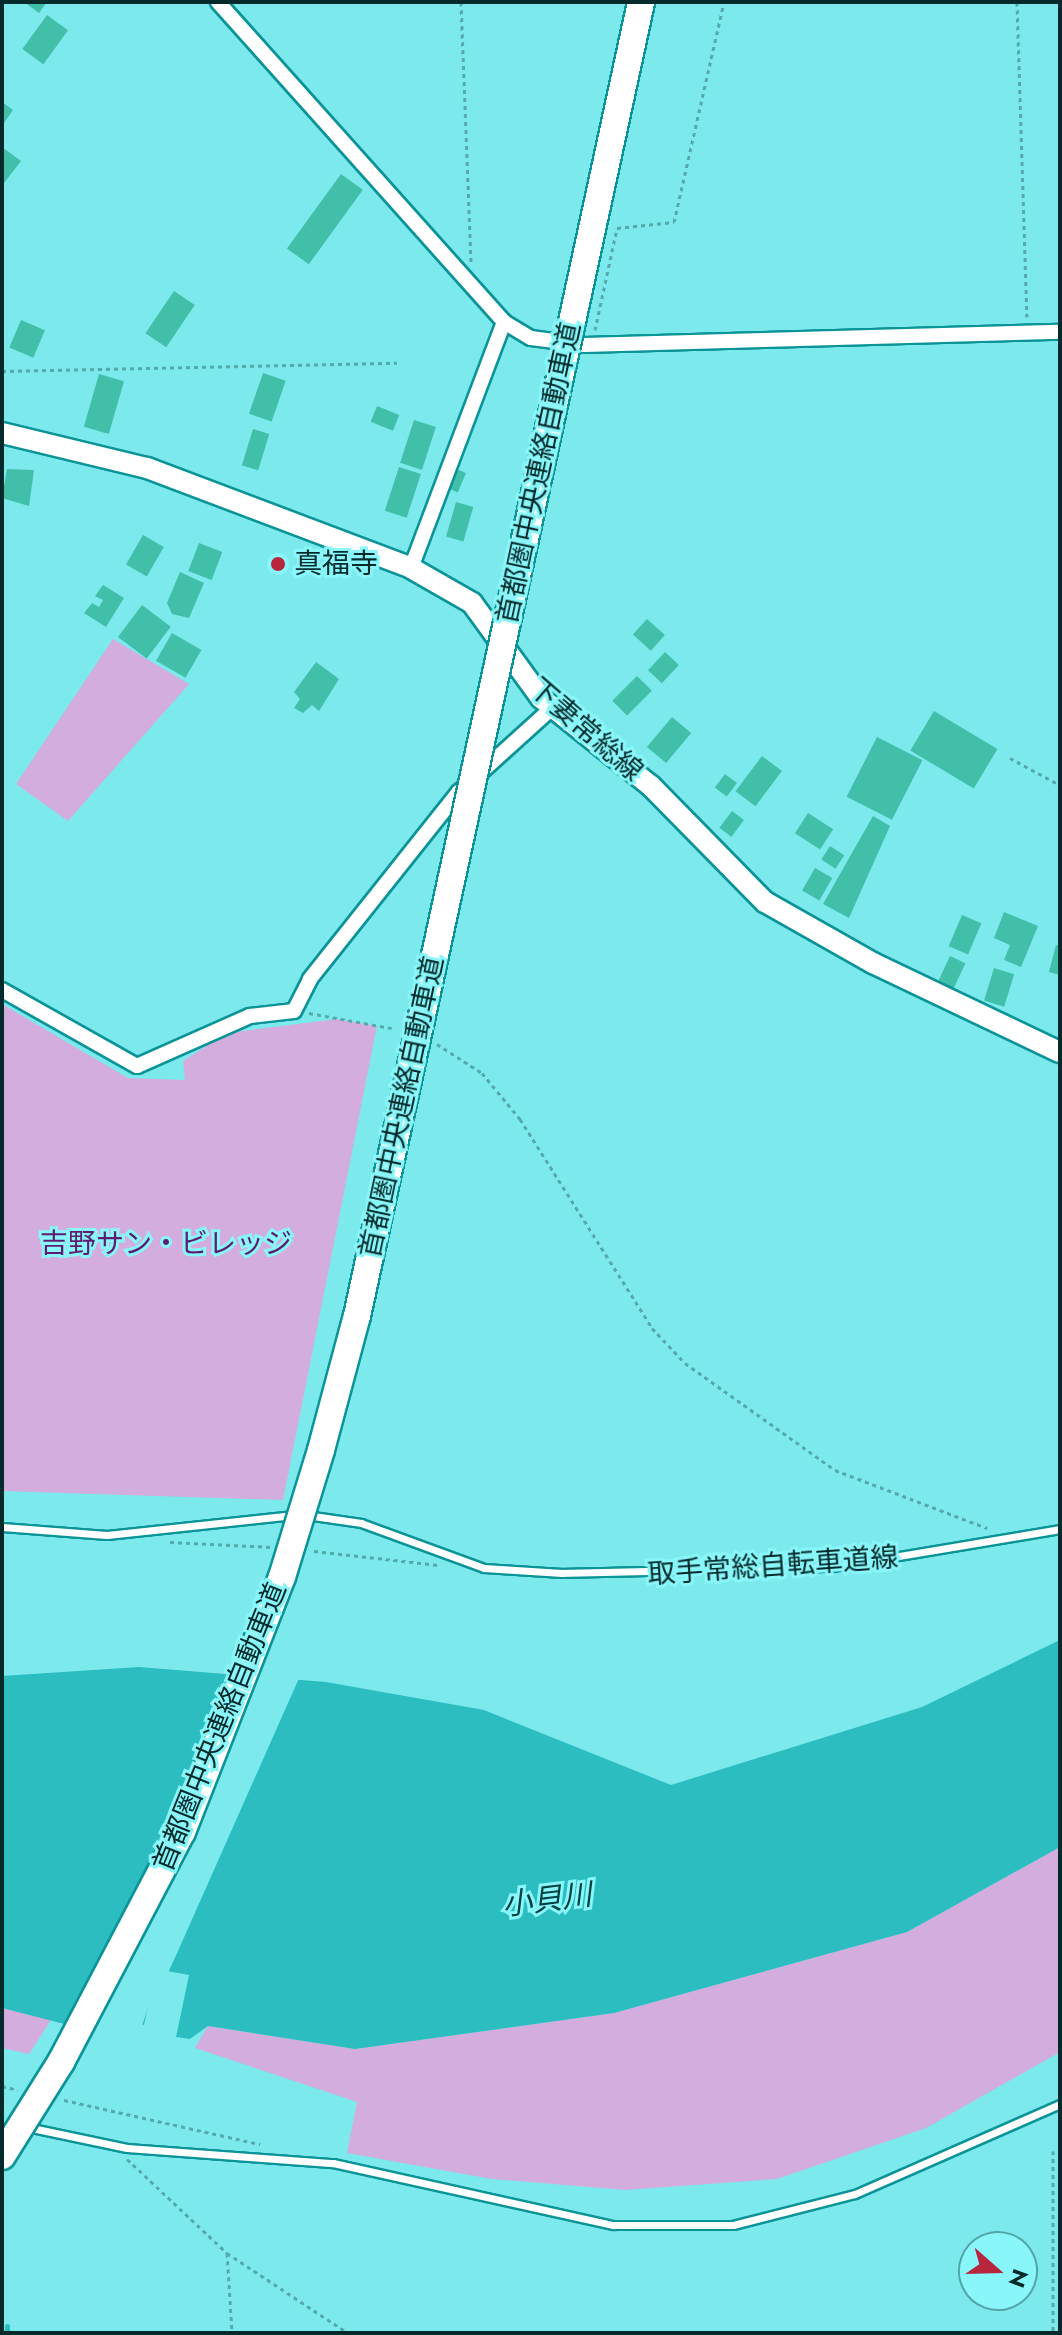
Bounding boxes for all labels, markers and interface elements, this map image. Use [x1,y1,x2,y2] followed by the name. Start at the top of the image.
[491,319,587,627] street label: 首都圏中央連絡自動車道
[294,547,378,581] place label: 真福寺
[269,555,287,573] marker: 真福寺
[522,671,650,789] street label: 下妻常総線
[354,953,450,1261] street label: 首都圏中央連絡自動車道
[40,1227,292,1261] park label: 吉野サン・ビレッジ
[646,1540,900,1592] street label: 取手常総自転車道線
[147,1578,293,1876] street label: 首都圏中央連絡自動車道
[500,1877,594,1923] water label: 小貝川
[958,2231,1038,2311] north arrow
[1001,2265,1037,2292] text: N

